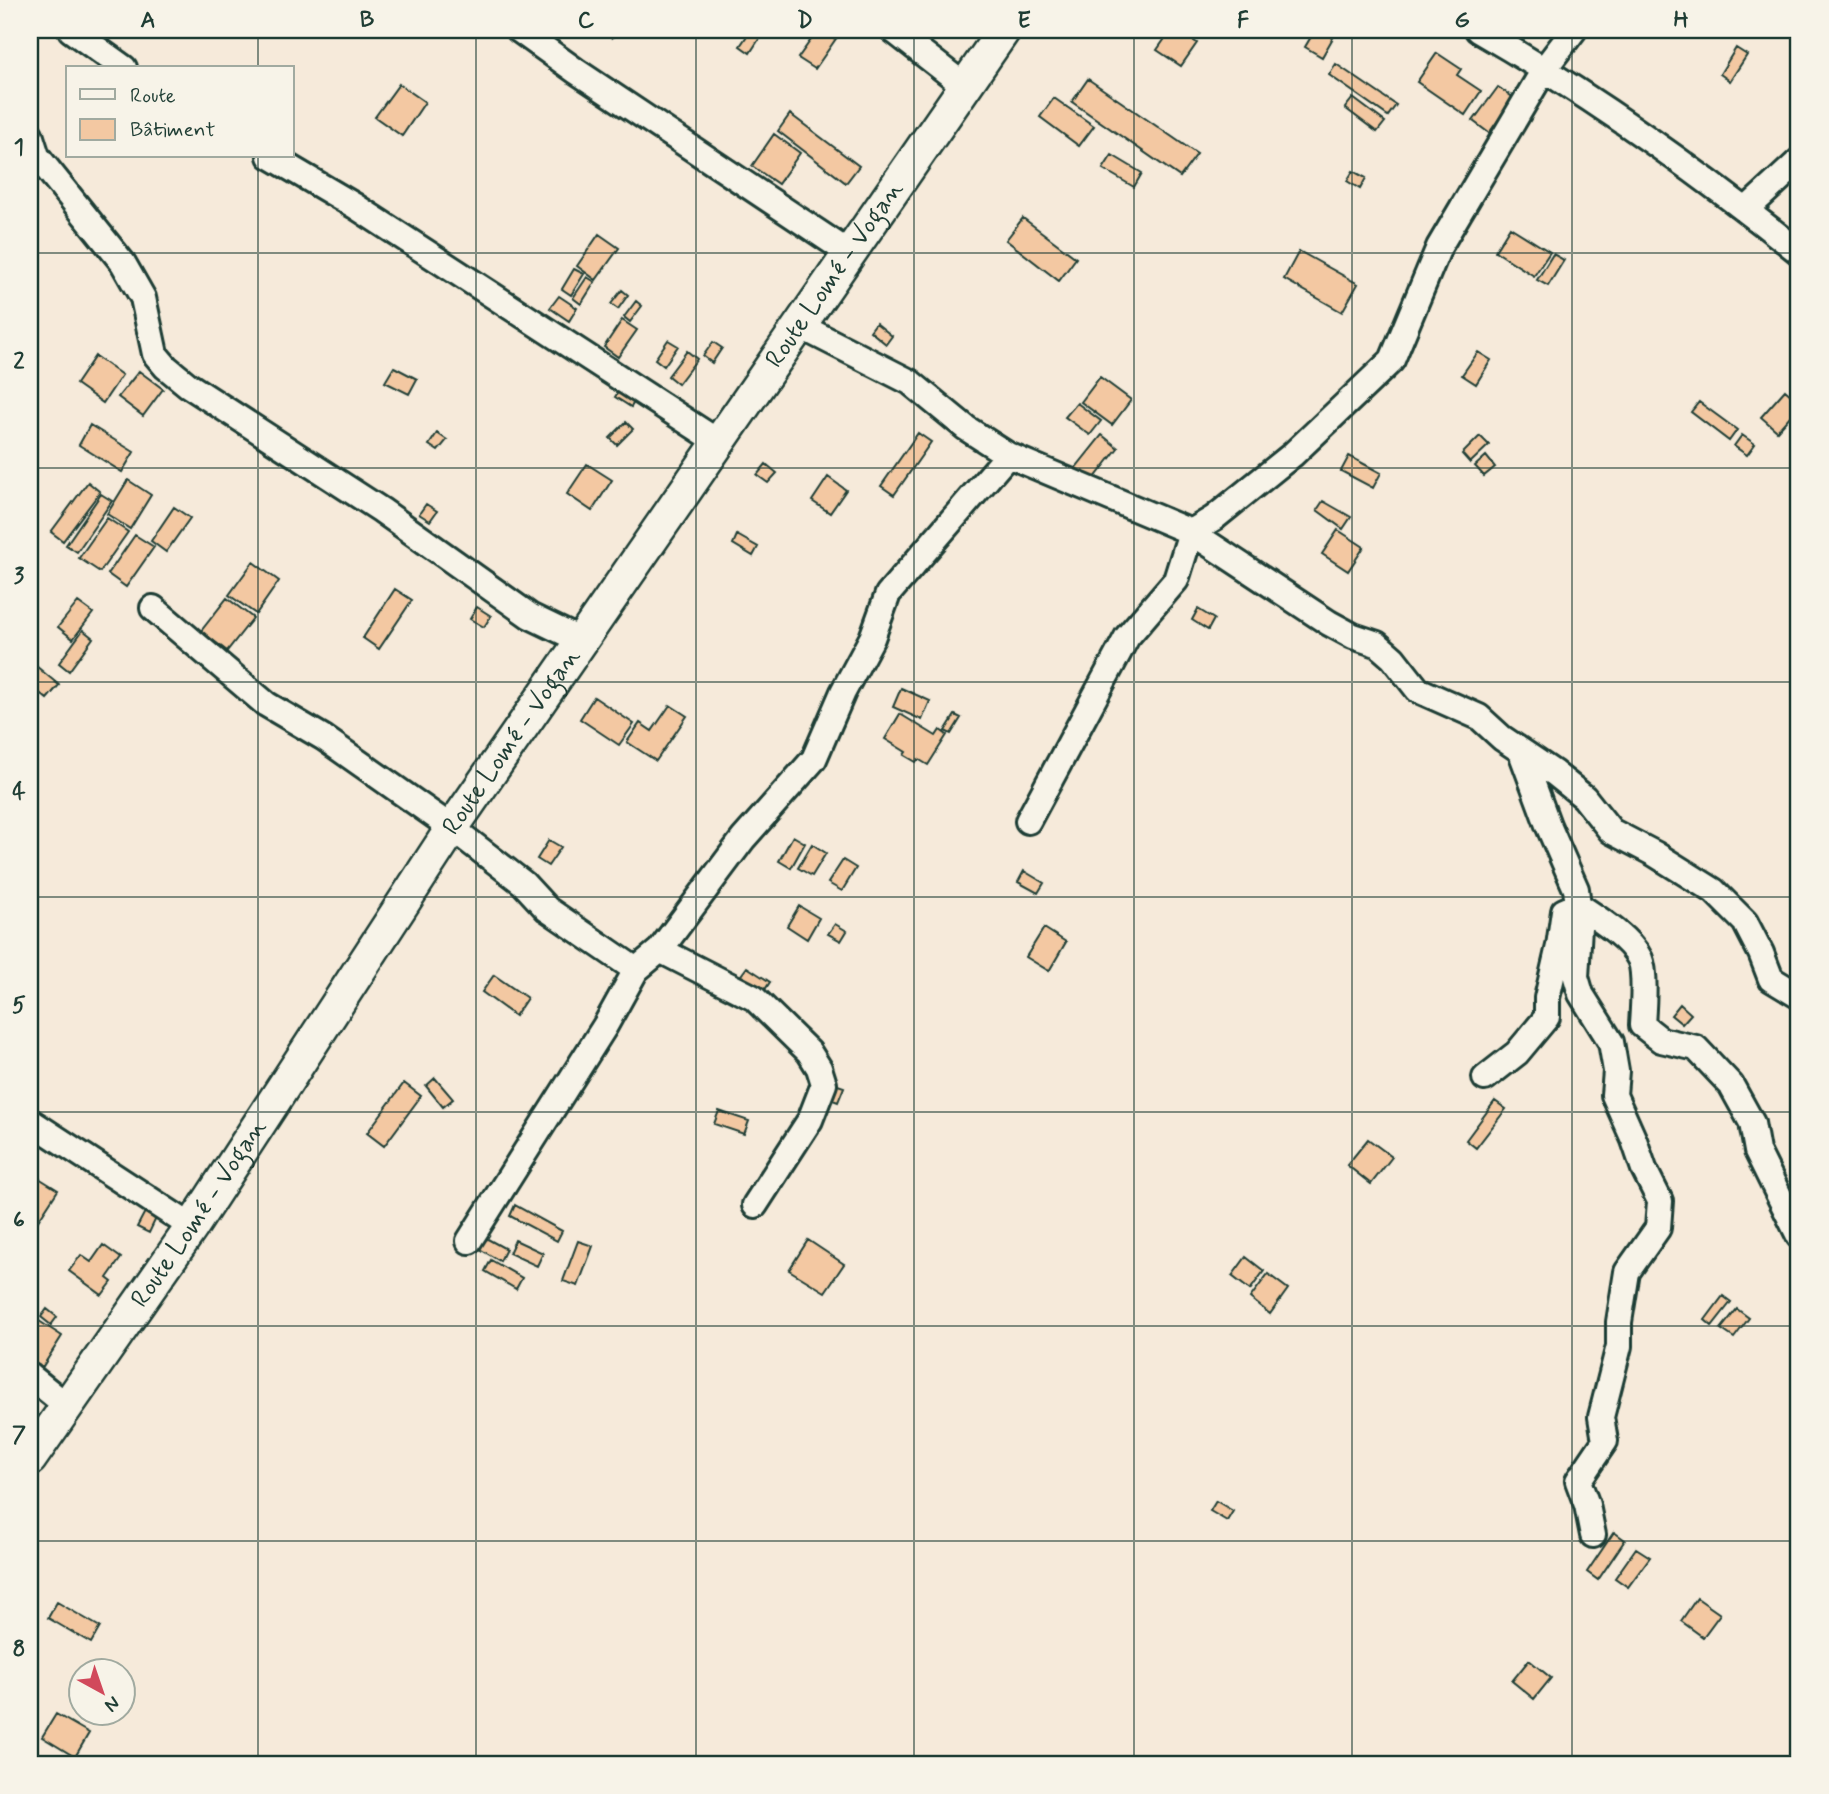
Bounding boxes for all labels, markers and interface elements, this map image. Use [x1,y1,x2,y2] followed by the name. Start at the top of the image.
[140,6,156,36] text: A
[360,6,375,36] text: B
[578,6,595,36] text: C
[797,6,813,36] text: D
[1017,6,1031,36] text: E
[1237,6,1249,36] text: F
[1454,6,1470,36] text: G
[1673,6,1689,36] text: H
[66,66,294,158] legend
[130,82,176,110] text: Route
[130,116,215,144] text: Bâtiment
[14,133,24,163] text: 1
[758,174,911,375] street label: Route Lomé - Vogan
[13,347,25,377] text: 2
[14,562,25,592] text: 3
[435,642,588,842] street label: Route Lomé - Vogan
[12,777,26,807] text: 4
[12,991,26,1021] text: 5
[124,1113,275,1315] street label: Route Lomé - Vogan
[13,1206,25,1236] text: 6
[12,1421,26,1451] text: 7
[13,1635,25,1665] text: 8
[66,1658,136,1728] north arrow
[99,1690,125,1718] text: N

